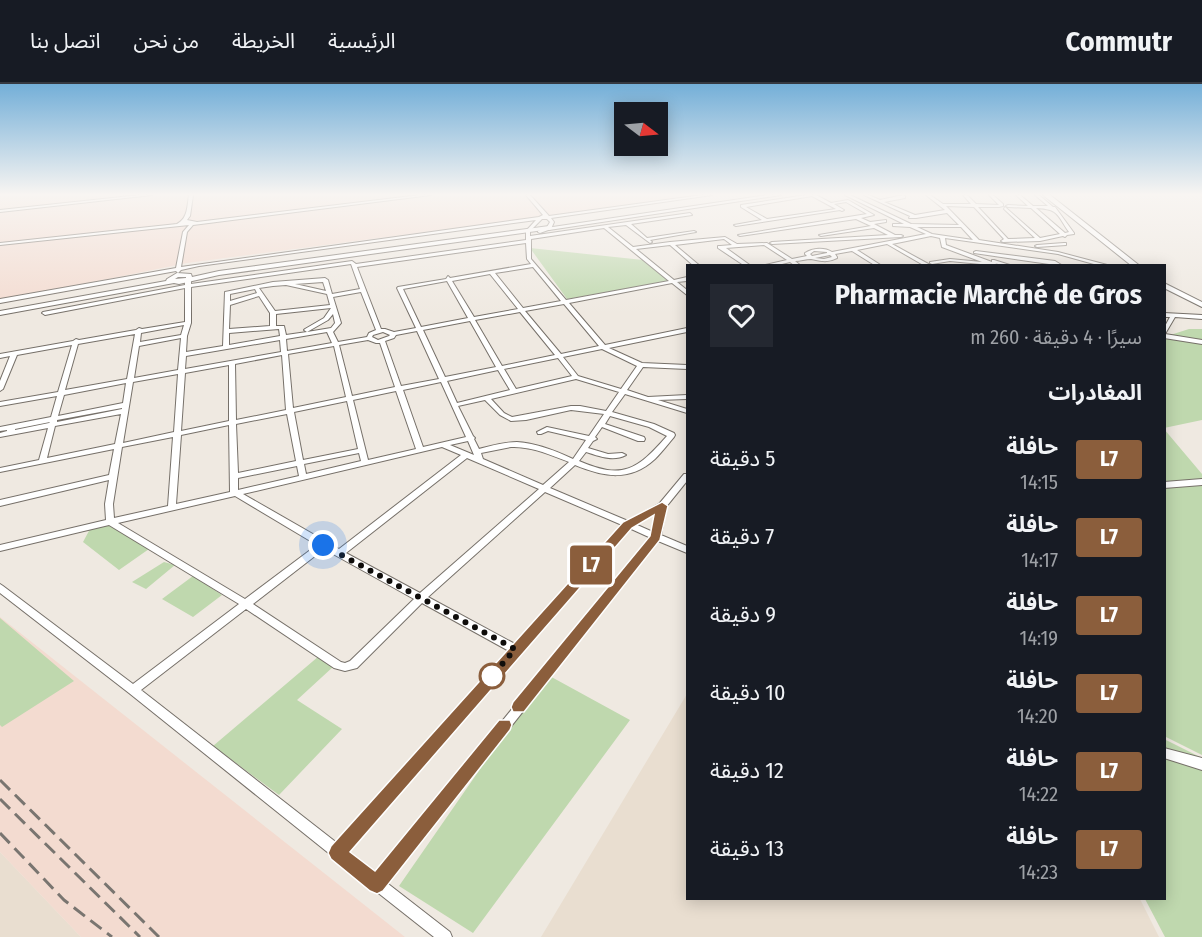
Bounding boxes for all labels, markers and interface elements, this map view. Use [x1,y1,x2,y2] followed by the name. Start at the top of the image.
[1066,25,1172,58] text: Commutr
[30,28,100,54] text: اتصل بنا
[133,28,199,54] text: من نحن
[232,28,295,54] text: الخريطة
[328,28,396,54] text: الرئيسية
[614,102,668,156] north arrow
[614,102,668,156] map controls
[835,278,1142,311] text: Pharmacie Marché de Gros
[710,284,773,347] button: heart
[970,325,1142,349] text: سيرًا · 4 دقيقة · 260 m
[1048,379,1142,406] text: المغادرات
[1006,433,1058,460] text: حافلة
[710,445,775,472] text: 5 دقيقة
[1100,446,1118,472] text: L7
[1020,470,1058,494] text: 14:15
[1006,511,1058,538] text: حافلة
[710,523,774,550] text: 7 دقيقة
[1100,524,1118,550] text: L7
[308,530,338,560] your location
[564,546,618,584] line badge: L7
[1021,548,1058,572] text: 14:17
[582,552,600,578] text: L7
[1006,589,1058,616] text: حافلة
[710,601,776,628] text: 9 دقيقة
[1100,602,1118,628] text: L7
[1020,626,1058,650] text: 14:19
[479,663,505,689] unlabelled marker
[1006,667,1058,694] text: حافلة
[710,679,785,706] text: 10 دقيقة
[1100,680,1118,706] text: L7
[1017,704,1058,728] text: 14:20
[1006,745,1058,772] text: حافلة
[710,757,784,784] text: 12 دقيقة
[1100,758,1118,784] text: L7
[1019,782,1058,806] text: 14:22
[1006,823,1058,850] text: حافلة
[710,835,784,862] text: 13 دقيقة
[1100,836,1118,862] text: L7
[1018,860,1058,884] text: 14:23

